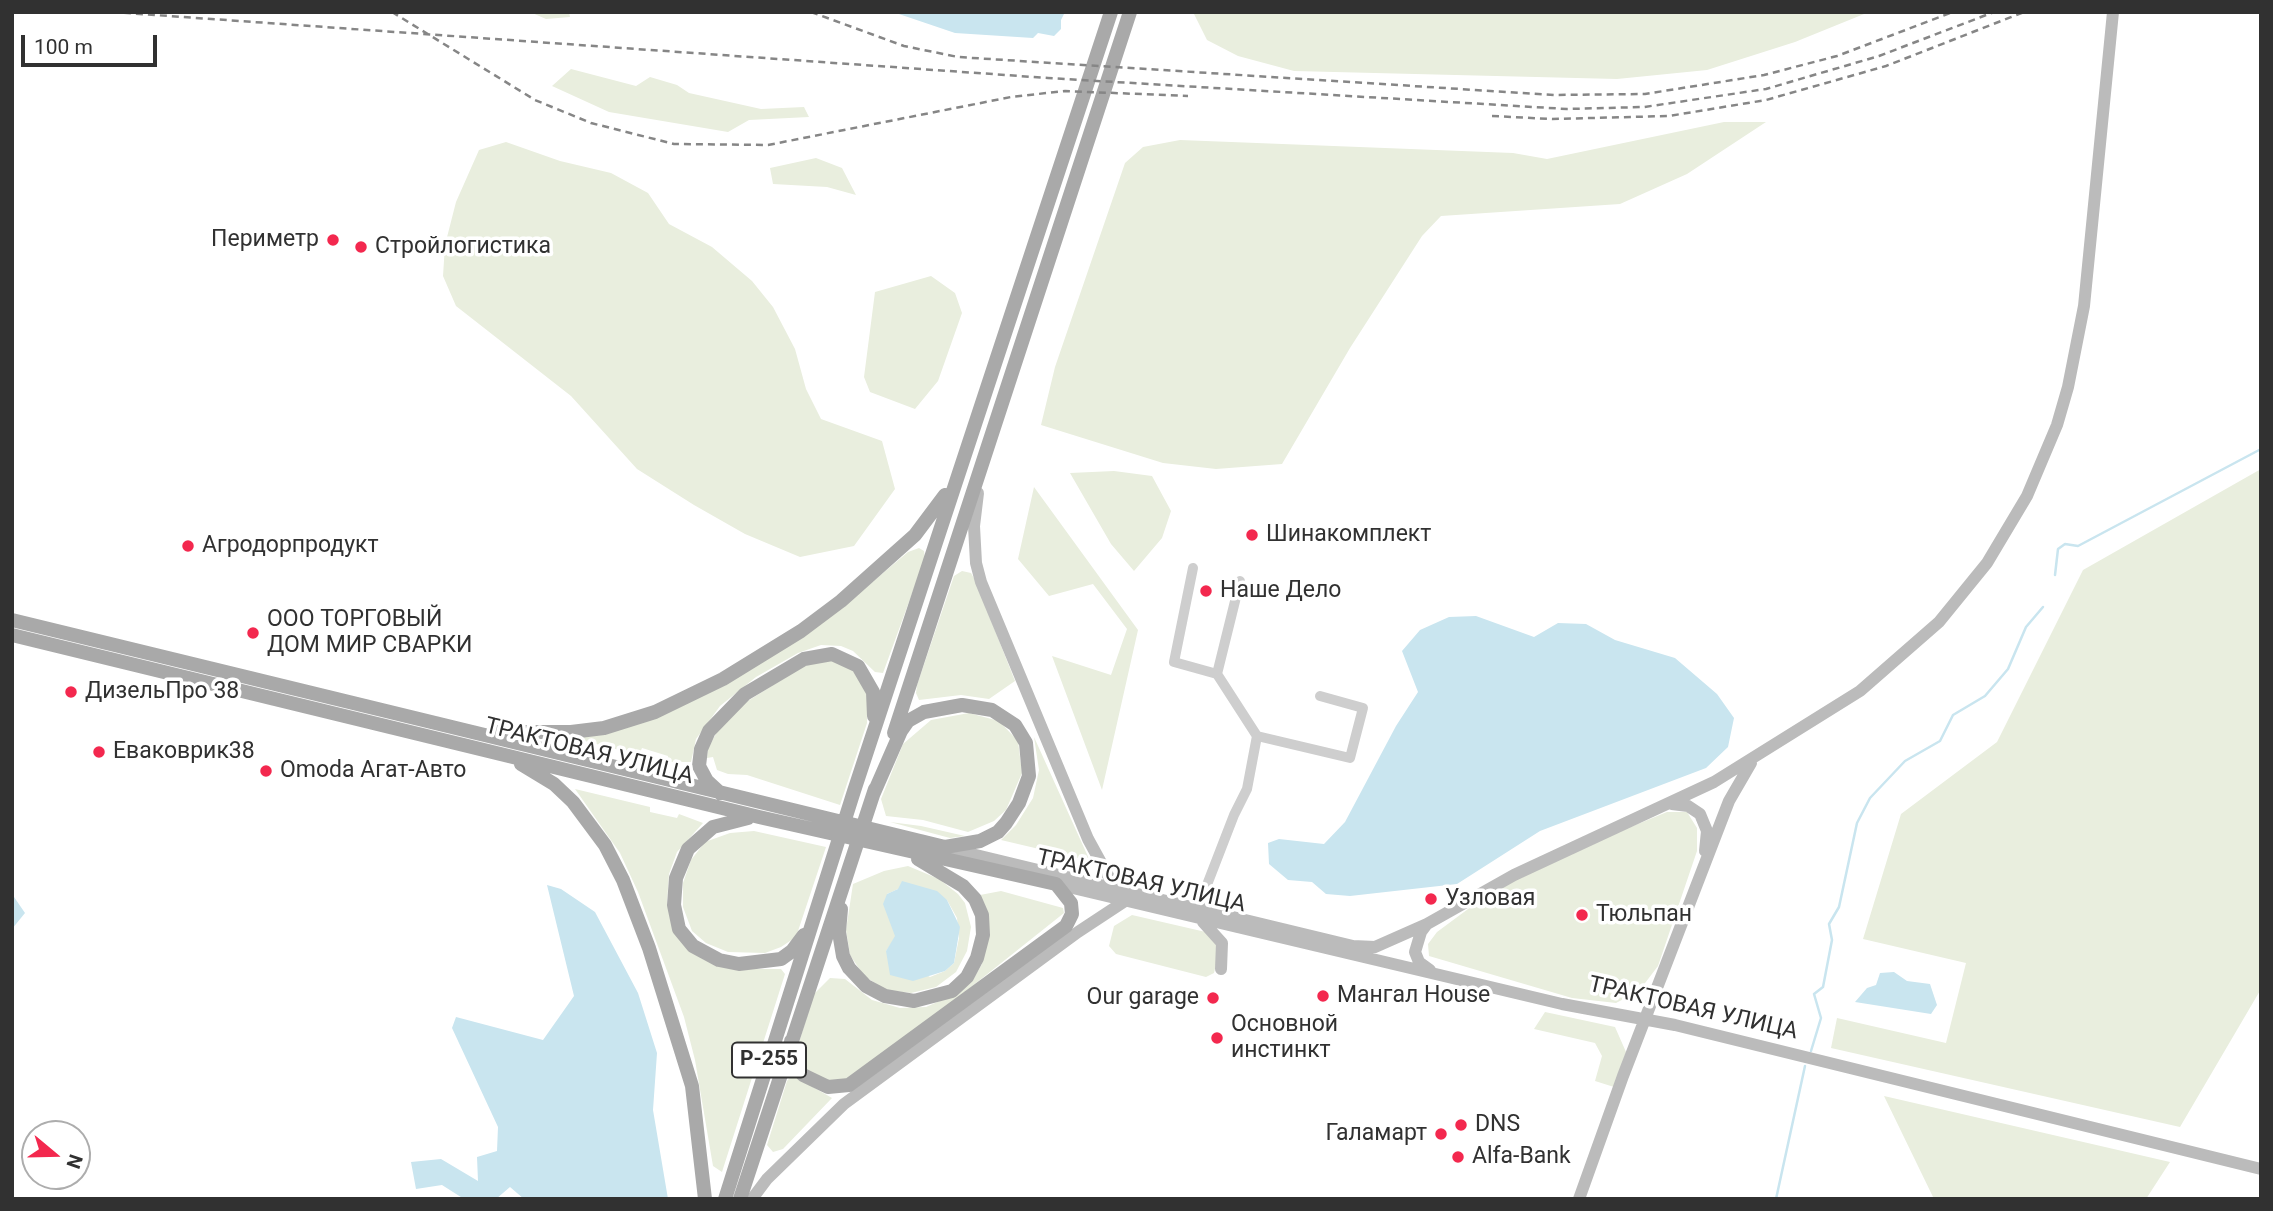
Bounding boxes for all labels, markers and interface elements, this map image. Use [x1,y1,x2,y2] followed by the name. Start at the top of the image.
[24,21,161,65] scale bar
[34,35,93,59] text: 100 m
[211,226,319,254] place label: Периметр
[325,232,341,248] marker: Периметр
[375,233,551,261] place label: Стройлогистика
[353,239,369,255] marker: Стройлогистика
[1266,521,1431,549] place label: Шинакомплект
[1244,527,1260,543] marker: Шинакомплект
[202,532,379,560] place label: Агродорпродукт
[180,538,196,554] marker: Агродорпродукт
[1220,577,1341,605] place label: Наше Дело
[1198,583,1214,599] marker: Наше Дело
[267,606,472,660] place label: ООО ТОРГОВЫЙ ДОМ МИР СВАРКИ
[245,625,261,641] marker: ООО ТОРГОВЫЙ ДОМ МИР СВАРКИ
[85,678,239,706] place label: ДизельПро 38
[63,684,79,700] marker: ДизельПро 38
[482,713,696,791] street label: ТРАКТОВАЯ УЛИЦА
[113,738,255,766] place label: Еваковрик38
[91,744,107,760] marker: Еваковрик38
[280,757,466,785] place label: Omoda Агат-Авто
[258,763,274,779] marker: Omoda Агат-Авто
[1034,844,1248,920] street label: ТРАКТОВАЯ УЛИЦА
[1445,885,1535,913] place label: Узловая
[1423,891,1439,907] marker: Узловая
[1596,901,1692,929] place label: Тюльпан
[1574,907,1590,923] marker: Тюльпан
[1586,971,1800,1047] street label: ТРАКТОВАЯ УЛИЦА
[1337,982,1490,1010] place label: Мангал House
[1087,984,1199,1012] place label: Our garage
[1315,988,1331,1004] marker: Мангал House
[1205,990,1221,1006] marker: Our garage
[1231,1011,1338,1065] place label: Основной инстинкт
[1209,1030,1225,1046] marker: Основной инстинкт
[732,1042,806,1078] road number: Р-255
[1475,1111,1520,1139] place label: DNS
[1453,1117,1469,1133] marker: DNS
[21,1120,91,1190] north arrow
[1326,1120,1427,1148] place label: Галамарт
[1433,1126,1449,1142] marker: Галамарт
[1472,1143,1571,1171] place label: Alfa-Bank
[1450,1149,1466,1165] marker: Alfa-Bank
[61,1151,87,1171] text: N

